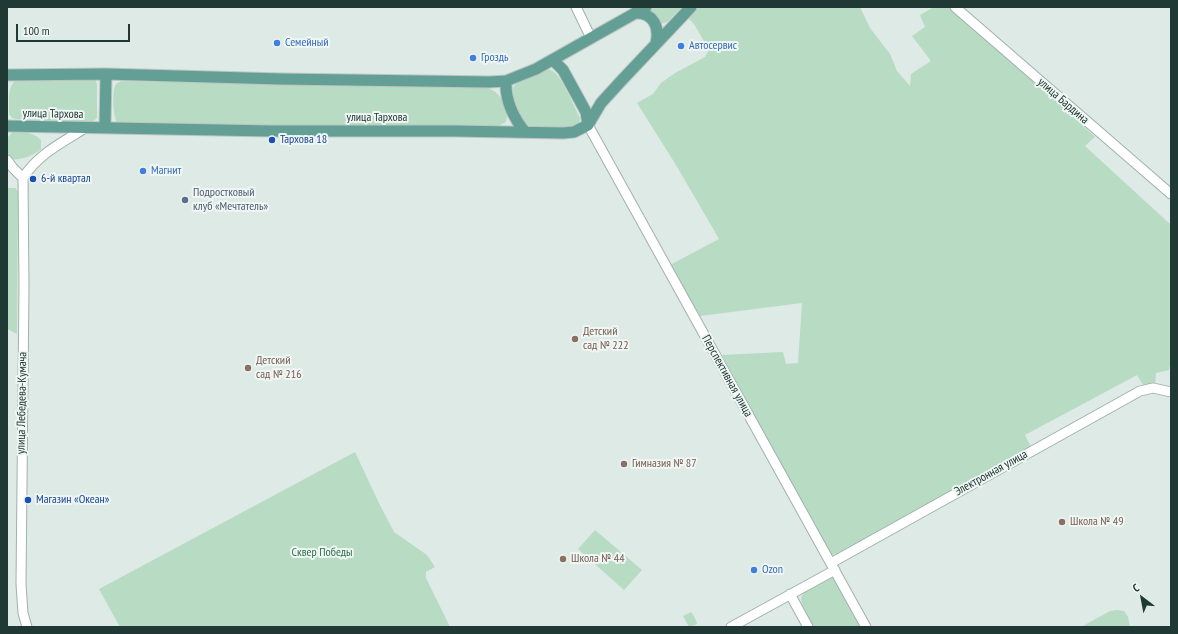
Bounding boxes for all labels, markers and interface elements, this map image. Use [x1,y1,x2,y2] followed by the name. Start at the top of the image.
[18,16,132,42] scale bar
[23,23,50,38] text: 100 m
[285,36,329,50] place label: Семейный
[272,38,282,48] marker: Семейный
[689,39,737,53] place label: Автосервис
[676,41,686,51] marker: Автосервис
[481,51,509,65] place label: Гроздь
[468,53,478,63] marker: Гроздь
[1034,75,1092,127] street label: улица Бардина
[22,106,84,122] street label: улица Тархова
[347,111,407,125] street label: улица Тархова
[280,133,327,147] place label: Тархова 18
[267,135,277,145] marker: Тархова 18
[151,164,181,178] place label: Магнит
[138,166,148,176] marker: Магнит
[41,172,91,186] place label: 6-й квартал
[28,174,38,184] marker: 6-й квартал
[193,186,268,214] place label: Подростковый клуб «Мечтатель»
[180,195,190,205] marker: Подростковый клуб «Мечтатель»
[583,325,629,353] place label: Детский сад № 222
[699,333,755,419] street label: Перспективная улица
[570,334,580,344] marker: Детский сад № 222
[14,352,30,454] street label: улица Лебедева-Кумача
[256,354,302,382] place label: Детский сад № 216
[243,363,253,373] marker: Детский сад № 216
[952,447,1030,499] street label: Электронная улица
[632,457,697,471] place label: Гимназия № 87
[619,459,629,469] marker: Гимназия № 87
[36,493,109,507] place label: Магазин «Океан»
[23,495,33,505] marker: Магазин «Океан»
[1070,515,1124,529] place label: Школа № 49
[1057,517,1067,527] marker: Школа № 49
[292,546,352,560] park label: Сквер Победы
[571,552,625,566] place label: Школа № 44
[558,554,568,564] marker: Школа № 44
[762,563,783,577] place label: Ozon
[749,565,759,575] marker: Ozon
[1122,578,1162,618] north arrow
[1130,581,1141,595] text: С

